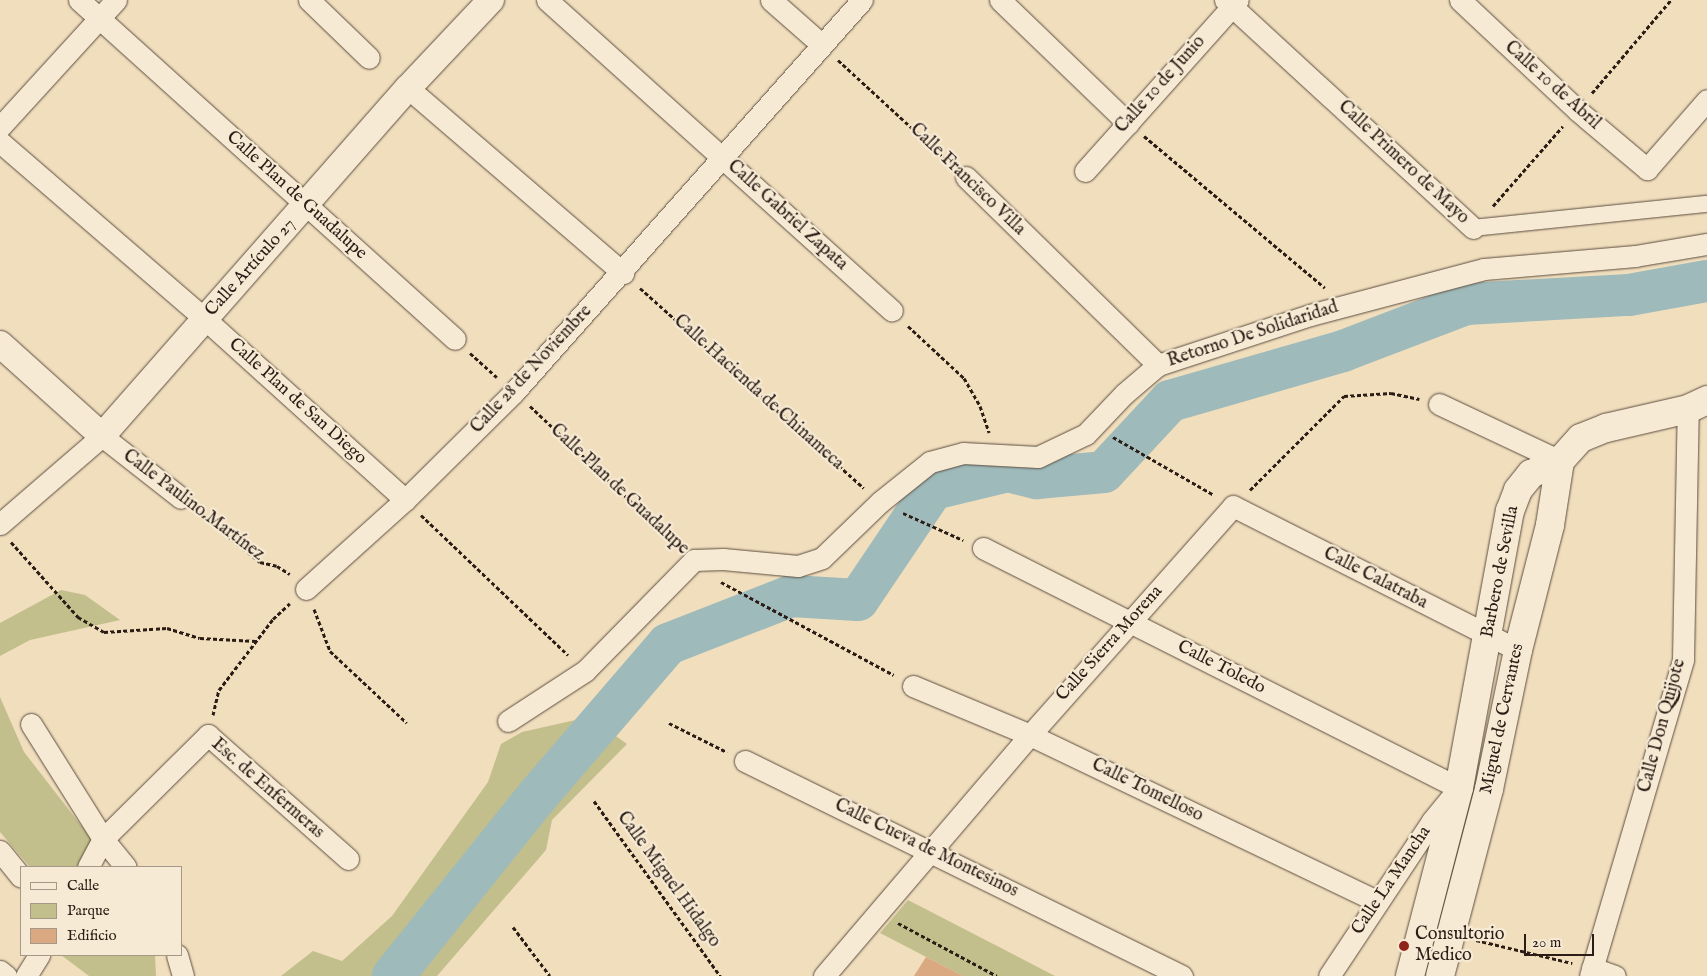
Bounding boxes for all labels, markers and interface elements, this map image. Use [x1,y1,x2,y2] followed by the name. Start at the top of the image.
[1111,32,1211,138] street label: Calle 10 de Junio
[1499,37,1605,135] street label: Calle 10 de Abril
[1333,97,1473,229] street label: Calle Primero de Mayo
[905,119,1029,241] street label: Calle Francisco Villa
[221,127,371,265] street label: Calle Plan de Guadalupe
[722,156,852,276] street label: Calle Gabriel Zapata
[201,215,301,321] street label: Calle Artículo 27
[1165,297,1341,373] street label: Retorno De Solidaridad
[467,301,597,439] street label: Calle 28 de Noviembre
[668,311,848,475] street label: Calle Hacienda de Chinameca
[223,334,371,470] street label: Calle Plan de San Diego
[545,420,693,560] street label: Calle Plan de Guadalupe
[118,446,268,566] street label: Calle Paulino Martínez
[1478,504,1524,640] street label: Barbero de Sevilla
[1319,544,1431,614] street label: Calle Calatraba
[1052,582,1168,706] street label: Calle Sierra Morena
[1173,637,1269,699] street label: Calle Toledo
[1476,642,1530,796] street label: Miguel de Cervantes
[1635,657,1691,795] street label: Calle Don Quijote
[206,734,328,844] street label: Esc. de Enfermeras
[1088,755,1206,827] street label: Calle Tomelloso
[831,795,1021,903] street label: Calle Cueva de Montesinos
[612,808,724,952] street label: Calle Miguel Hidalgo
[1348,823,1436,939] street label: Calle La Mancha
[20,866,182,956] legend
[67,876,99,895] text: Calle
[67,901,110,920] text: Parque
[1527,924,1597,956] scale bar
[1415,925,1504,968] place label: Consultorio Medico
[67,926,117,945] text: Edificio
[1532,933,1561,952] text: 20 m
[1397,939,1411,953] marker: Consultorio Medico

